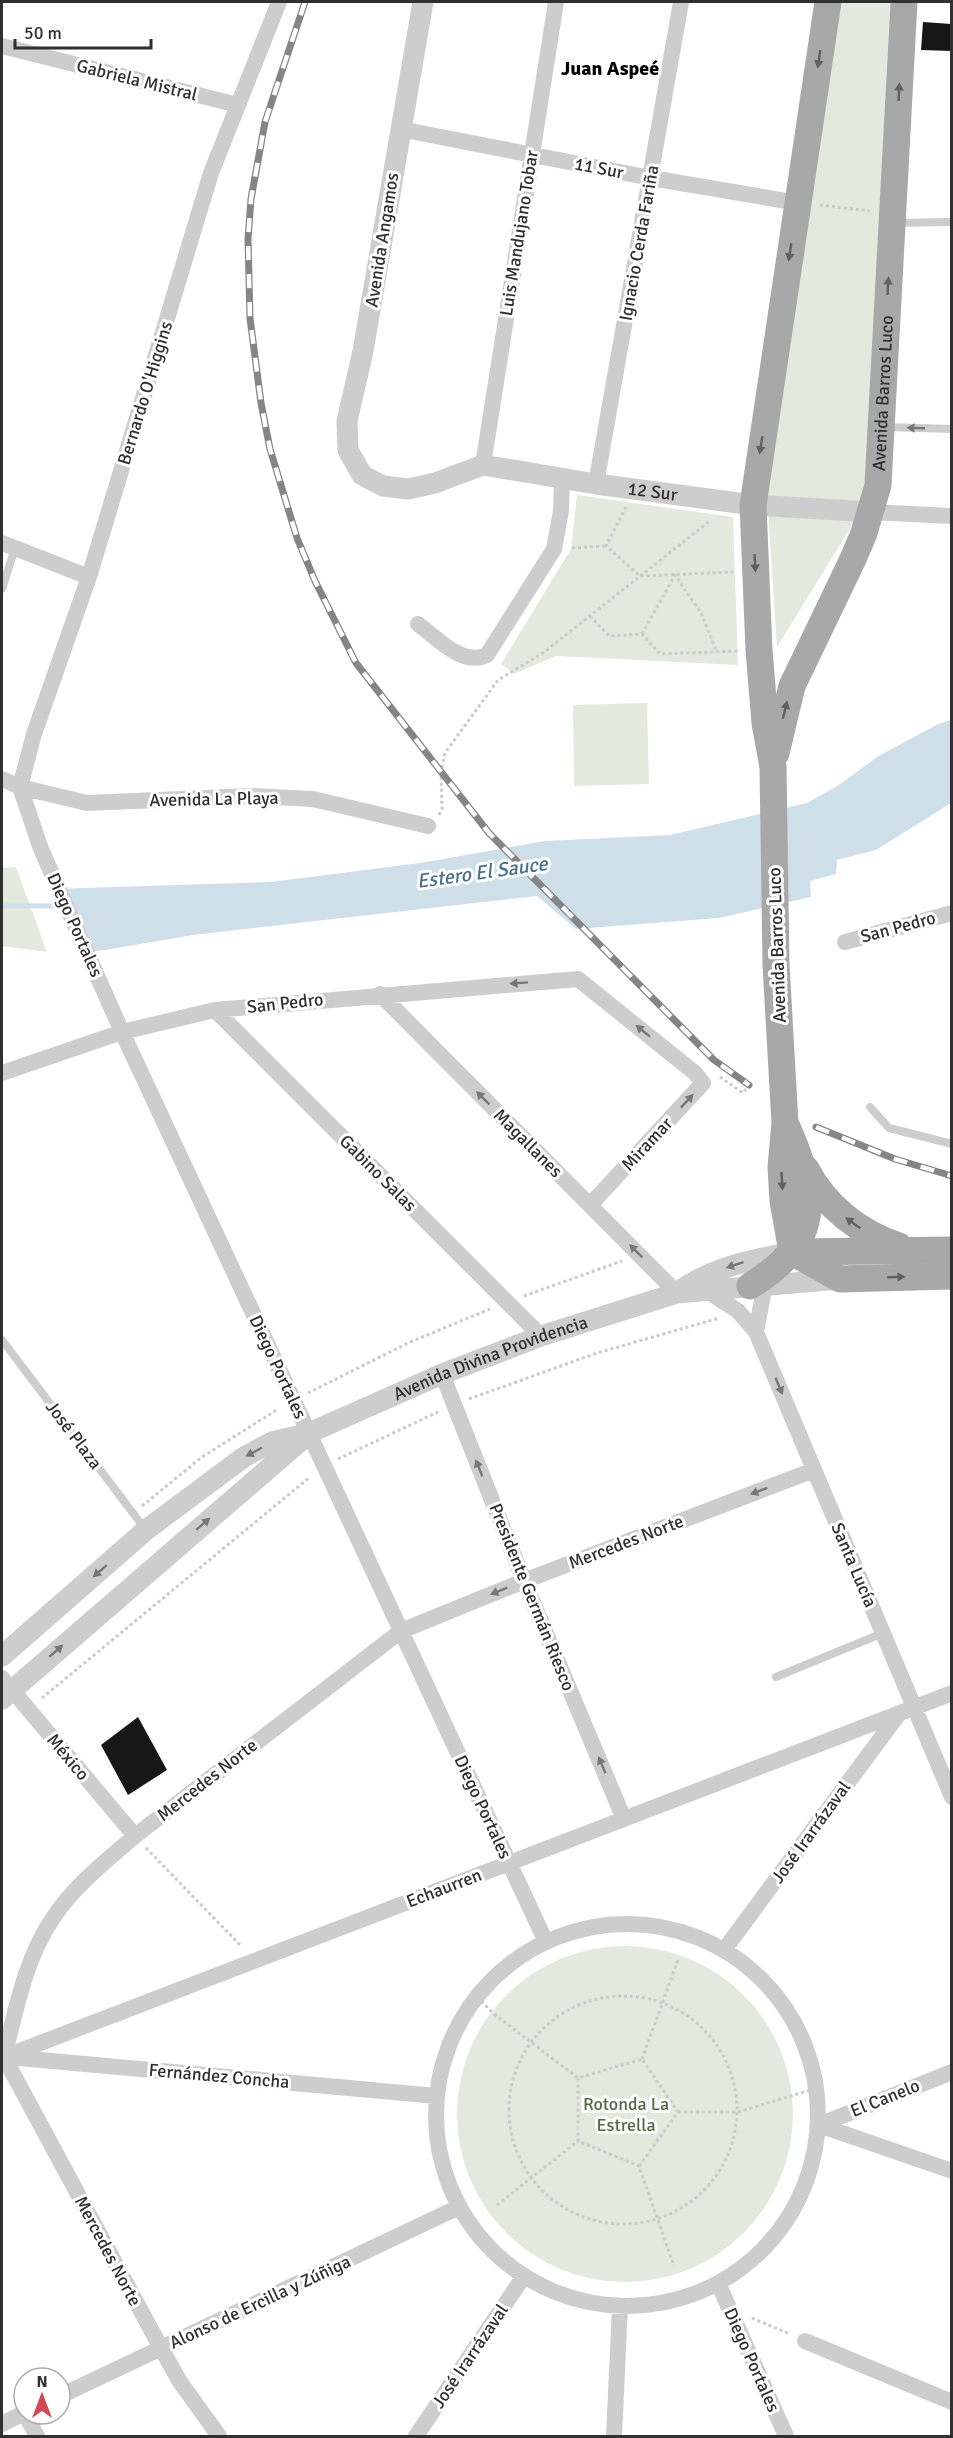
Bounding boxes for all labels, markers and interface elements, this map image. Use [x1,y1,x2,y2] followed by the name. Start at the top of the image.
[15,12,152,50] scale bar
[24,22,62,44] text: 50 m
[814,50,823,69] one-way arrow
[74,54,200,106] street label: Gabriela Mistral
[561,56,659,81] district label: Juan Aspeé
[894,82,903,101] one-way arrow
[495,148,543,317] street label: Luis Mandujano Tobar
[572,152,626,184] street label: 11 Sur
[614,163,664,323] street label: Ignacio Cerda Fariña
[360,171,404,309] street label: Avenida Angamos
[786,243,795,262] one-way arrow
[884,277,893,296] one-way arrow
[868,315,898,472] street label: Avenida Barros Luco
[113,318,177,467] street label: Bernardo O'Higgins
[907,423,926,433] one-way arrow
[757,436,766,455] one-way arrow
[626,477,679,506] street label: 12 Sur
[751,554,760,573] one-way arrow
[781,701,791,719] one-way arrow
[149,787,279,811] street label: Avenida La Playa
[415,851,550,894] water label: Estero El Sauce
[763,867,791,1023] street label: Avenida Barros Luco
[42,869,108,981] street label: Diego Portales
[858,906,938,948] street label: San Pedro
[510,979,529,988] one-way arrow
[246,988,324,1018] street label: San Pedro
[635,1025,651,1038] one-way arrow
[477,1091,491,1105] one-way arrow
[680,1093,694,1108] one-way arrow
[489,1104,567,1182] street label: Magallanes
[617,1112,678,1175] street label: Miramar
[335,1130,421,1216] street label: Gabino Salas
[777,1172,786,1191] one-way arrow
[846,1217,862,1229] one-way arrow
[629,1245,643,1259] one-way arrow
[726,1260,744,1270] one-way arrow
[886,1272,905,1281] one-way arrow
[390,1311,590,1405] street label: Avenida Divina Providencia
[244,1312,312,1422] street label: Diego Portales
[774,1377,784,1395] one-way arrow
[41,1396,107,1474] street label: José Plaza
[245,1447,262,1457] one-way arrow
[474,1459,483,1477] one-way arrow
[750,1487,768,1496] one-way arrow
[484,1500,580,1694] street label: Presidente Germán Riesco
[565,1510,687,1574] street label: Mercedes Norte
[196,1517,211,1531] one-way arrow
[826,1519,882,1611] street label: Santa Lucía
[93,1564,108,1577] one-way arrow
[489,1586,507,1596] one-way arrow
[48,1645,63,1658] one-way arrow
[42,1729,94,1785] street label: México
[152,1734,262,1826] street label: Mercedes Norte
[449,1752,517,1862] street label: Diego Portales
[597,1756,607,1774] one-way arrow
[767,1777,855,1887] street label: José Irarrázaval
[403,1864,485,1912] street label: Echaurren
[148,2059,290,2093] street label: Fernández Concha
[847,2074,923,2122] street label: El Canelo
[583,2093,669,2136] park label: Rotonda La Estrella
[70,2192,146,2310] street label: Mercedes Norte
[166,2250,354,2354] street label: Alonso de Ercilla y Zúñiga
[427,2300,513,2412] street label: José Irarrázaval
[719,2304,785,2416] street label: Diego Portales
[12,2366,72,2426] north arrow
[36,2372,48,2392] text: N

